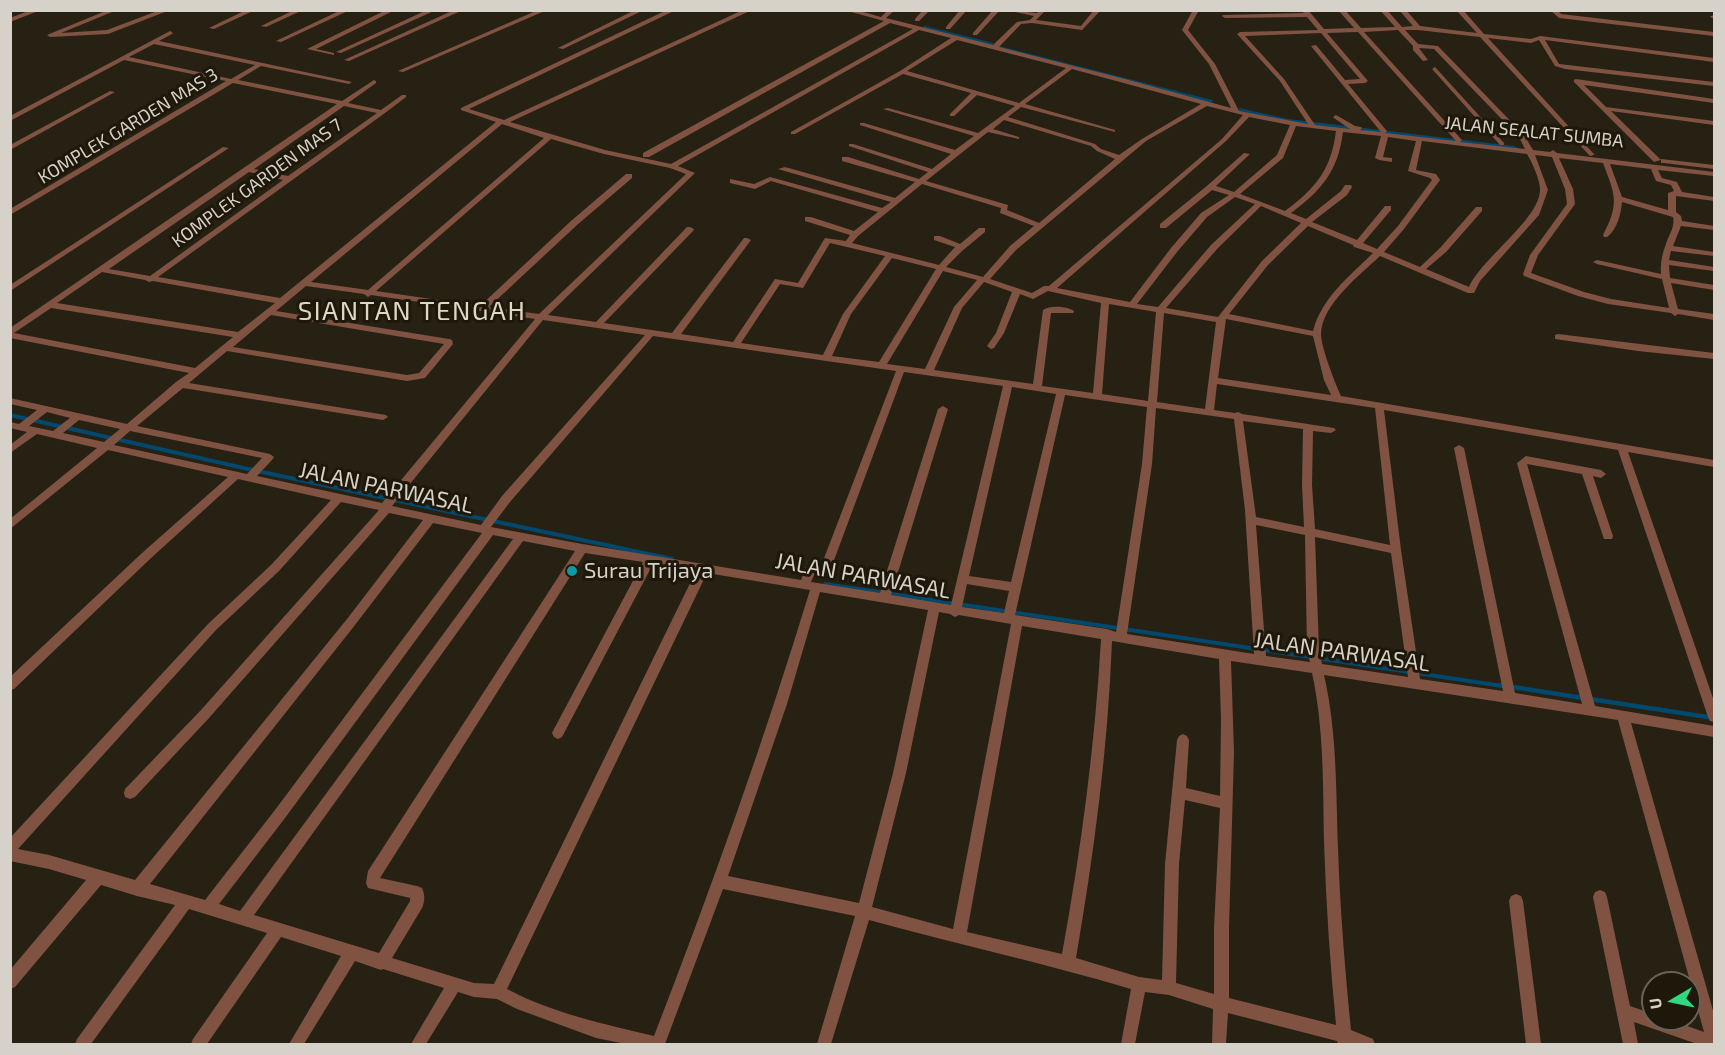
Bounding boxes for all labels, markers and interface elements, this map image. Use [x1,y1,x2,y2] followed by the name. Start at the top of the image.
[34,64,222,188] street label: KOMPLEK GARDEN MAS 3
[1443,112,1625,152] street label: JALAN SEALAT SUMBA
[168,114,346,252] street label: KOMPLEK GARDEN MAS 7
[298,295,526,327] district label: SIANTAN TENGAH
[296,457,476,519] street label: JALAN PARWASAL
[773,548,953,604] street label: JALAN PARWASAL
[584,558,713,584] place label: Surau Trijaya
[565,564,579,578] marker: Surau Trijaya
[1252,627,1432,677] street label: JALAN PARWASAL
[1641,971,1701,1031] north arrow
[1644,997,1665,1010] text: U

